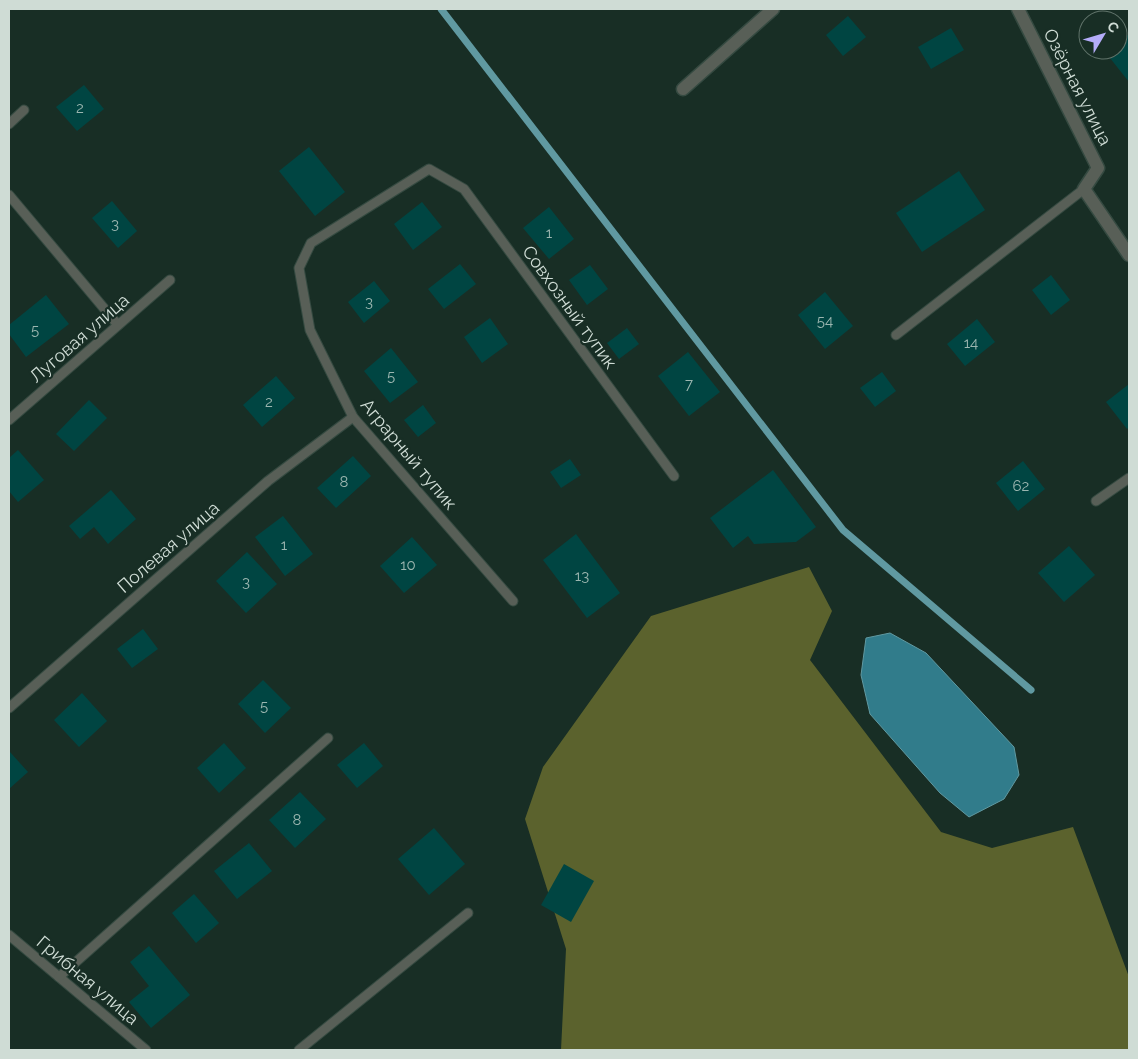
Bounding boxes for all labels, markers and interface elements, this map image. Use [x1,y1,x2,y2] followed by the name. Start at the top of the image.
[1078,10,1128,60] north arrow
[1104,18,1123,36] text: С
[1040,25,1116,149] street label: Озёрная улица
[76,99,84,117] house number: 2
[111,215,119,233] house number: 3
[546,224,553,242] house number: 1
[518,241,622,373] street label: Совхозный тупик
[25,289,133,387] street label: Луговая улица
[365,293,373,311] house number: 3
[817,312,833,330] house number: 54
[31,321,39,339] house number: 5
[964,334,978,352] house number: 14
[387,367,395,385] house number: 5
[685,375,693,393] house number: 7
[265,393,273,411] house number: 2
[357,394,461,514] street label: Аграрный тупик
[340,473,349,491] house number: 8
[1013,477,1030,495] house number: 62
[113,497,223,597] street label: Полевая улица
[281,536,288,554] house number: 1
[400,556,416,574] house number: 10
[575,567,589,585] house number: 13
[242,573,250,591] house number: 3
[260,697,268,715] house number: 5
[293,811,302,829] house number: 8
[33,931,143,1029] street label: Грибная улица

